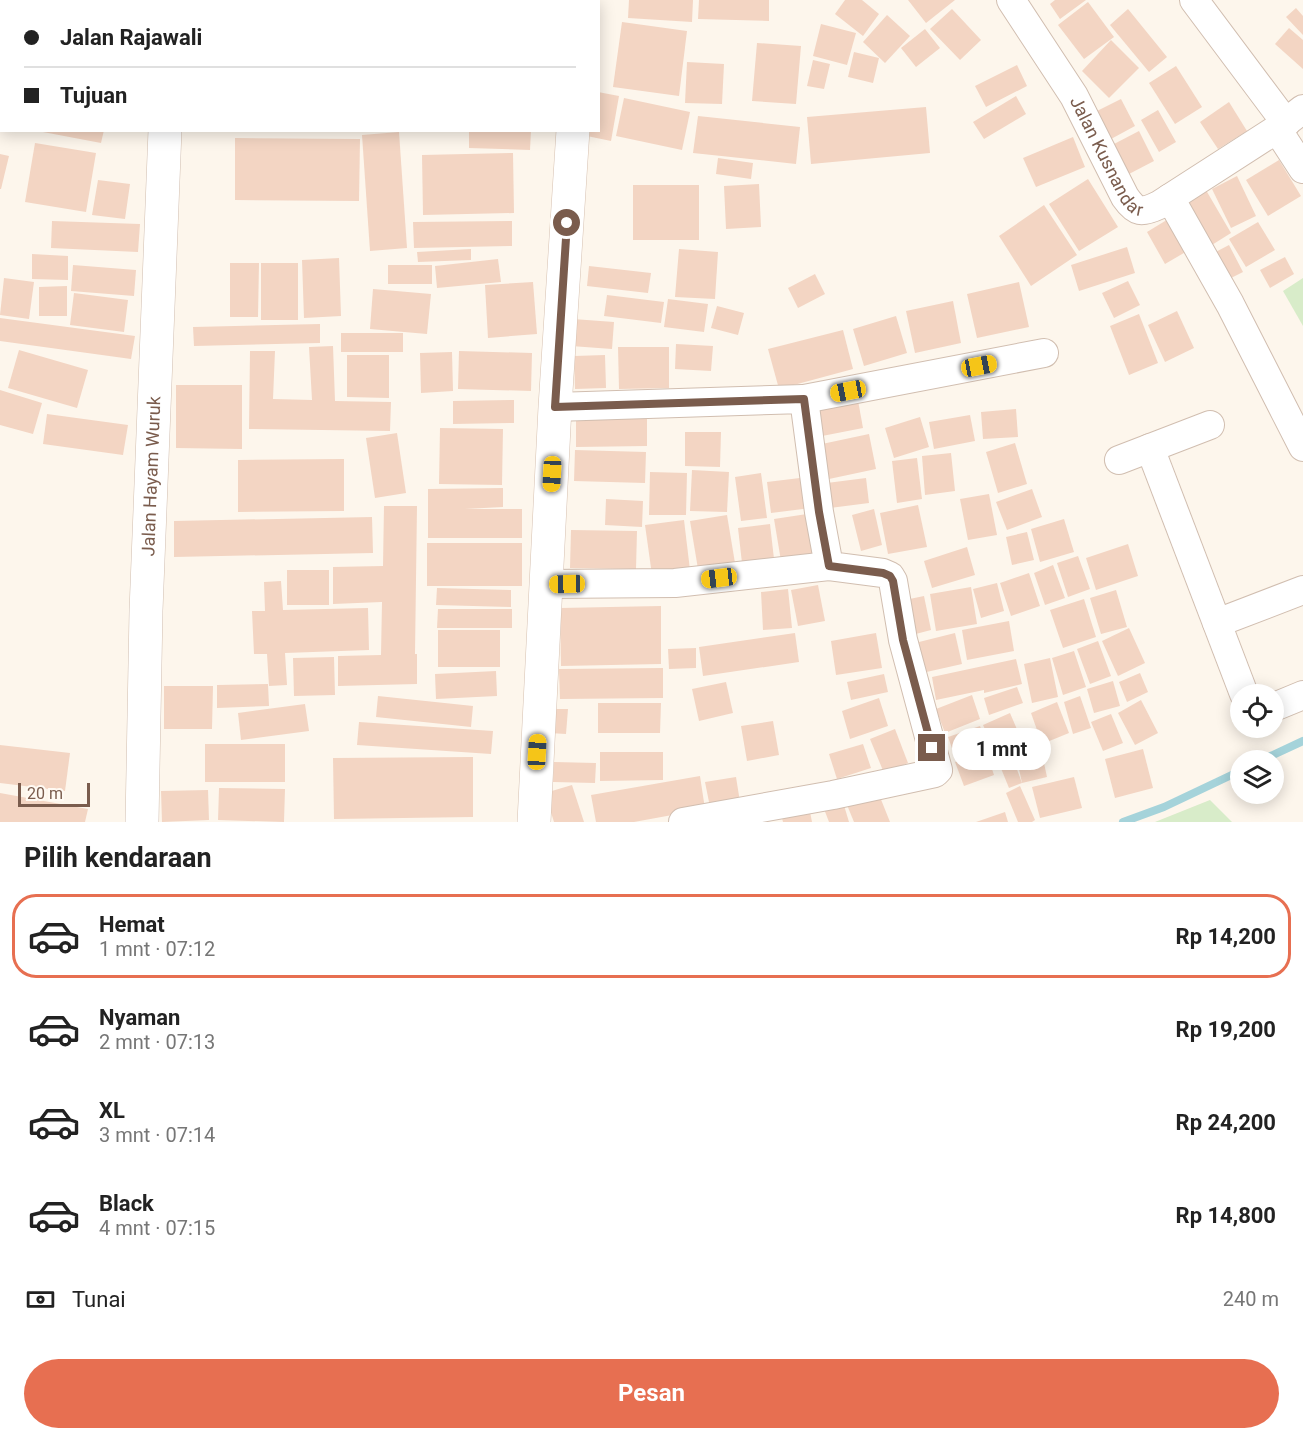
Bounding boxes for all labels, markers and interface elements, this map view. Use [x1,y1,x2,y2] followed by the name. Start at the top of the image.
[60,25,202,50] text: Jalan Rajawali
[60,83,127,108] text: Tujuan
[1066,93,1145,220] street label: Jalan Kusnandar
[553,209,580,236] route start
[960,354,998,378] car
[829,379,867,403] car
[137,395,165,557] street label: Jalan Hayam Wuruk
[542,456,562,492] car
[700,567,738,589] car
[549,575,585,593] car
[1230,684,1284,804] map controls
[1230,684,1284,738] button: locate
[953,727,1052,769] callout: 1 mnt
[527,734,547,770] car
[918,734,945,761] route end
[976,737,1027,761] text: 1 mnt
[1230,750,1284,804] button: layers
[18,780,90,808] scale bar
[27,784,63,803] text: 20 m
[24,842,212,874] text: Pilih kendaraan
[27,909,81,963] icon: car
[99,912,165,937] text: Hemat
[1176,924,1276,949] text: Rp 14,200
[99,937,215,961] text: 1 mnt · 07:12
[27,1002,81,1056] icon: car
[99,1005,180,1030] text: Nyaman
[1176,1017,1276,1042] text: Rp 19,200
[99,1030,215,1054] text: 2 mnt · 07:13
[27,1095,81,1149] icon: car
[99,1098,125,1123] text: XL
[1176,1110,1276,1135] text: Rp 24,200
[99,1123,215,1147] text: 3 mnt · 07:14
[27,1188,81,1242] icon: car
[99,1191,154,1216] text: Black
[1176,1203,1276,1228] text: Rp 14,800
[99,1216,215,1240] text: 4 mnt · 07:15
[24,1283,57,1316] icon: cash
[72,1287,126,1312] text: Tunai
[1223,1287,1279,1311] text: 240 m
[24,1359,1279,1428] button: Pesan

